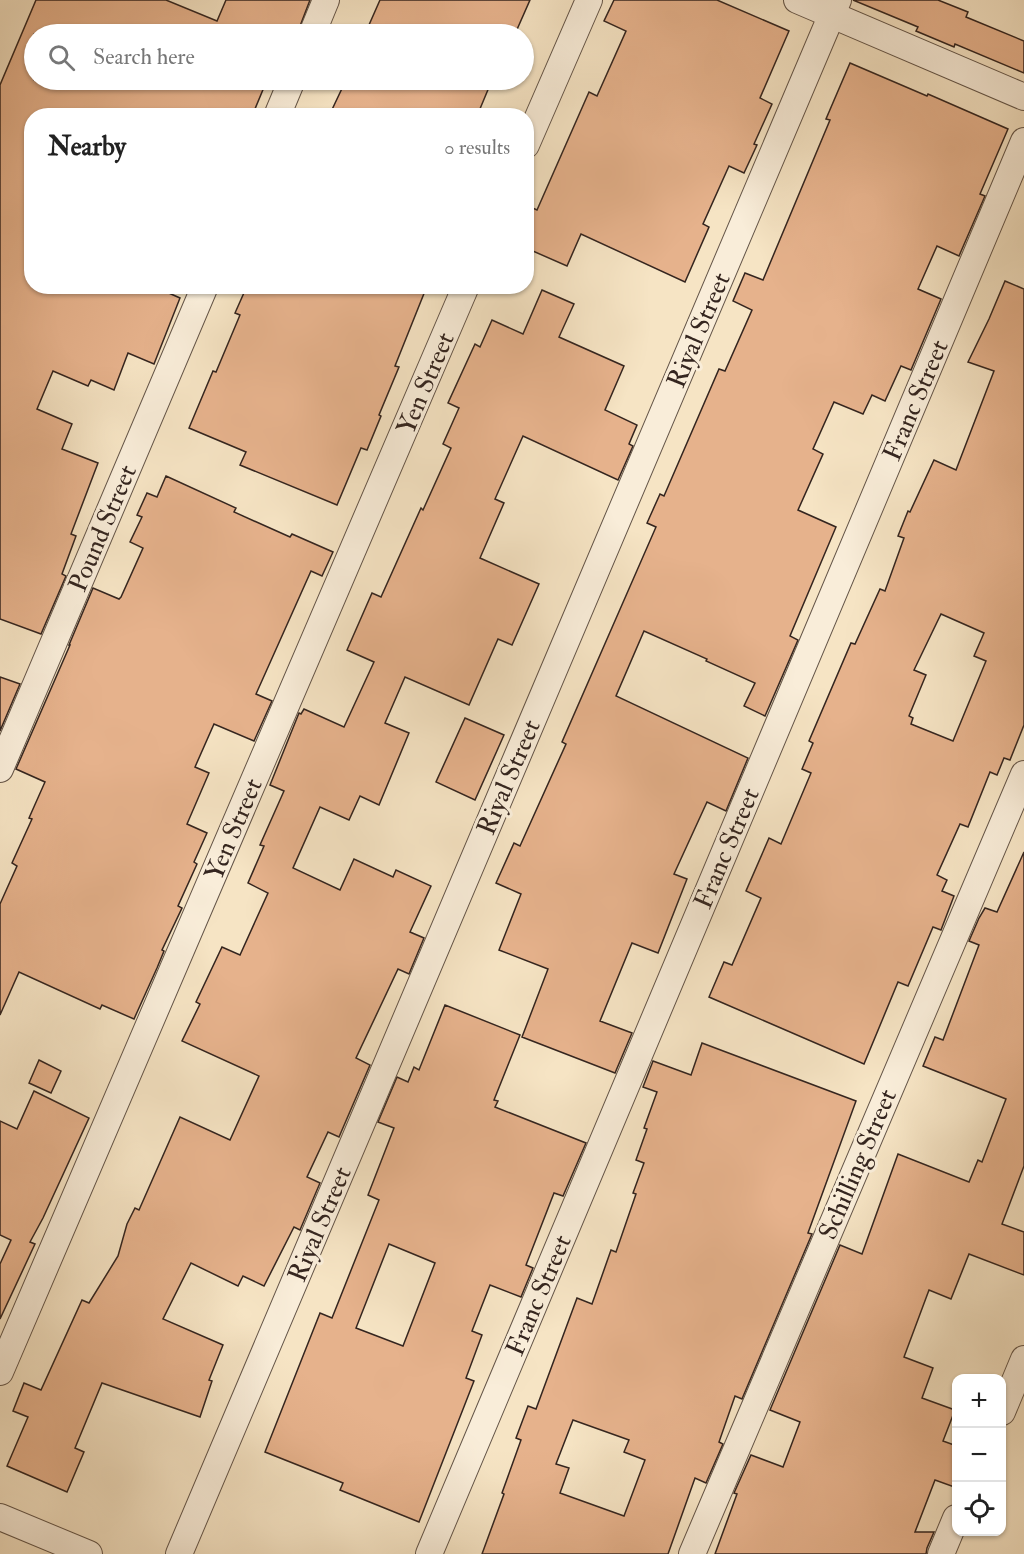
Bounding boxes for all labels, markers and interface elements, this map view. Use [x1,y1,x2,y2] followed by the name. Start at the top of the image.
[24,24,534,90] search box
[45,41,78,74] icon: search
[93,43,195,71] text: Search here
[48,131,126,163] text: Nearby
[444,135,510,160] text: 0 results
[660,268,738,393] street label: Riyal Street
[390,328,462,439] street label: Yen Street
[876,335,956,466] street label: Franc Street
[62,460,144,597] street label: Pound Street
[470,715,548,840] street label: Riyal Street
[198,774,270,885] street label: Yen Street
[687,783,767,914] street label: Franc Street
[812,1084,904,1244] street label: Schilling Street
[281,1162,359,1287] street label: Riyal Street
[499,1230,579,1361] street label: Franc Street
[952,1374,1006,1536] map controls
[952,1374,1006,1428] button: +
[952,1428,1006,1482] button: −
[952,1482,1006,1536] button: locate

